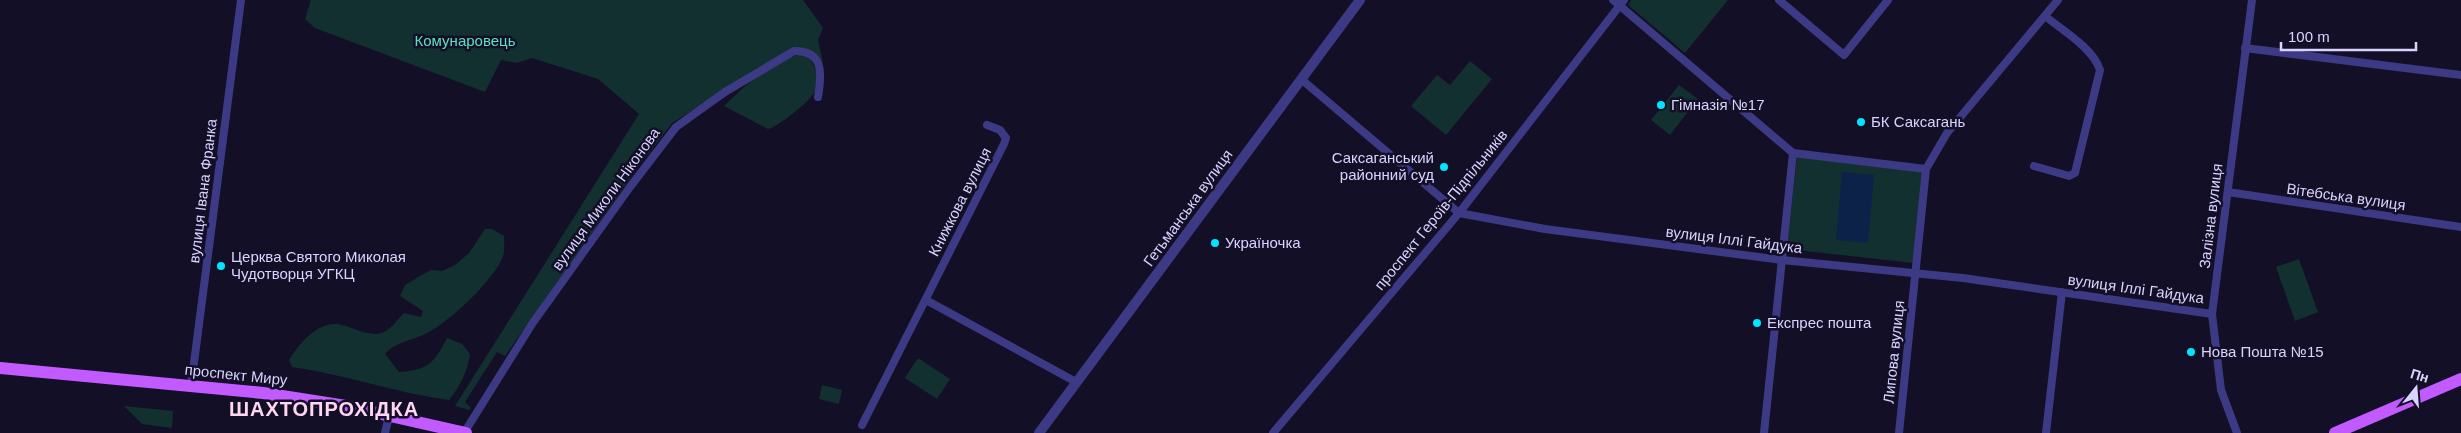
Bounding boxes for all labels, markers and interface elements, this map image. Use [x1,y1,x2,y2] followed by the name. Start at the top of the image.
[2281,20,2416,52] scale bar
[2288,28,2330,45] text: 100 m
[415,32,516,49] park label: Комунаровець
[1671,96,1765,113] place label: Гімназія №17
[1655,99,1667,111] marker: Гімназія №17
[1871,113,1965,130] place label: БК Саксагань
[1855,116,1867,128] marker: БК Саксагань
[185,117,220,264] street label: вулиця Івана Франка
[548,124,663,273] street label: вулиця Миколи Ніконова
[1371,126,1511,293] street label: проспект Героїв-Підпільників
[925,145,994,259] street label: Книжкова вулиця
[1140,146,1236,269] street label: Гетьманська вулиця
[1332,149,1434,183] place label: Саксаганський районний суд
[1438,161,1450,173] marker: Саксаганський районний суд
[2196,162,2225,269] street label: Залізна вулиця
[2285,180,2407,213] street label: Вітебська вулиця
[1665,223,1804,256] street label: вулиця Іллі Гайдука
[1225,234,1301,251] place label: Україночка
[1209,237,1221,249] marker: Україночка
[231,248,406,282] place label: Церква Святого Миколая Чудотворця УГКЦ
[215,260,227,272] marker: Церква Святого Миколая Чудотворця УГКЦ
[2067,271,2206,307] street label: вулиця Іллі Гайдука
[1880,300,1907,404] street label: Липова вулиця
[1767,314,1872,331] place label: Експрес пошта
[1751,317,1763,329] marker: Експрес пошта
[2201,343,2324,360] place label: Нова Пошта №15
[2185,346,2197,358] marker: Нова Пошта №15
[184,361,289,388] street label: проспект Миру
[2391,363,2441,413] north arrow
[2409,365,2431,386] text: Пн
[229,398,419,420] district label: ШАХТОПРОХІДКА

